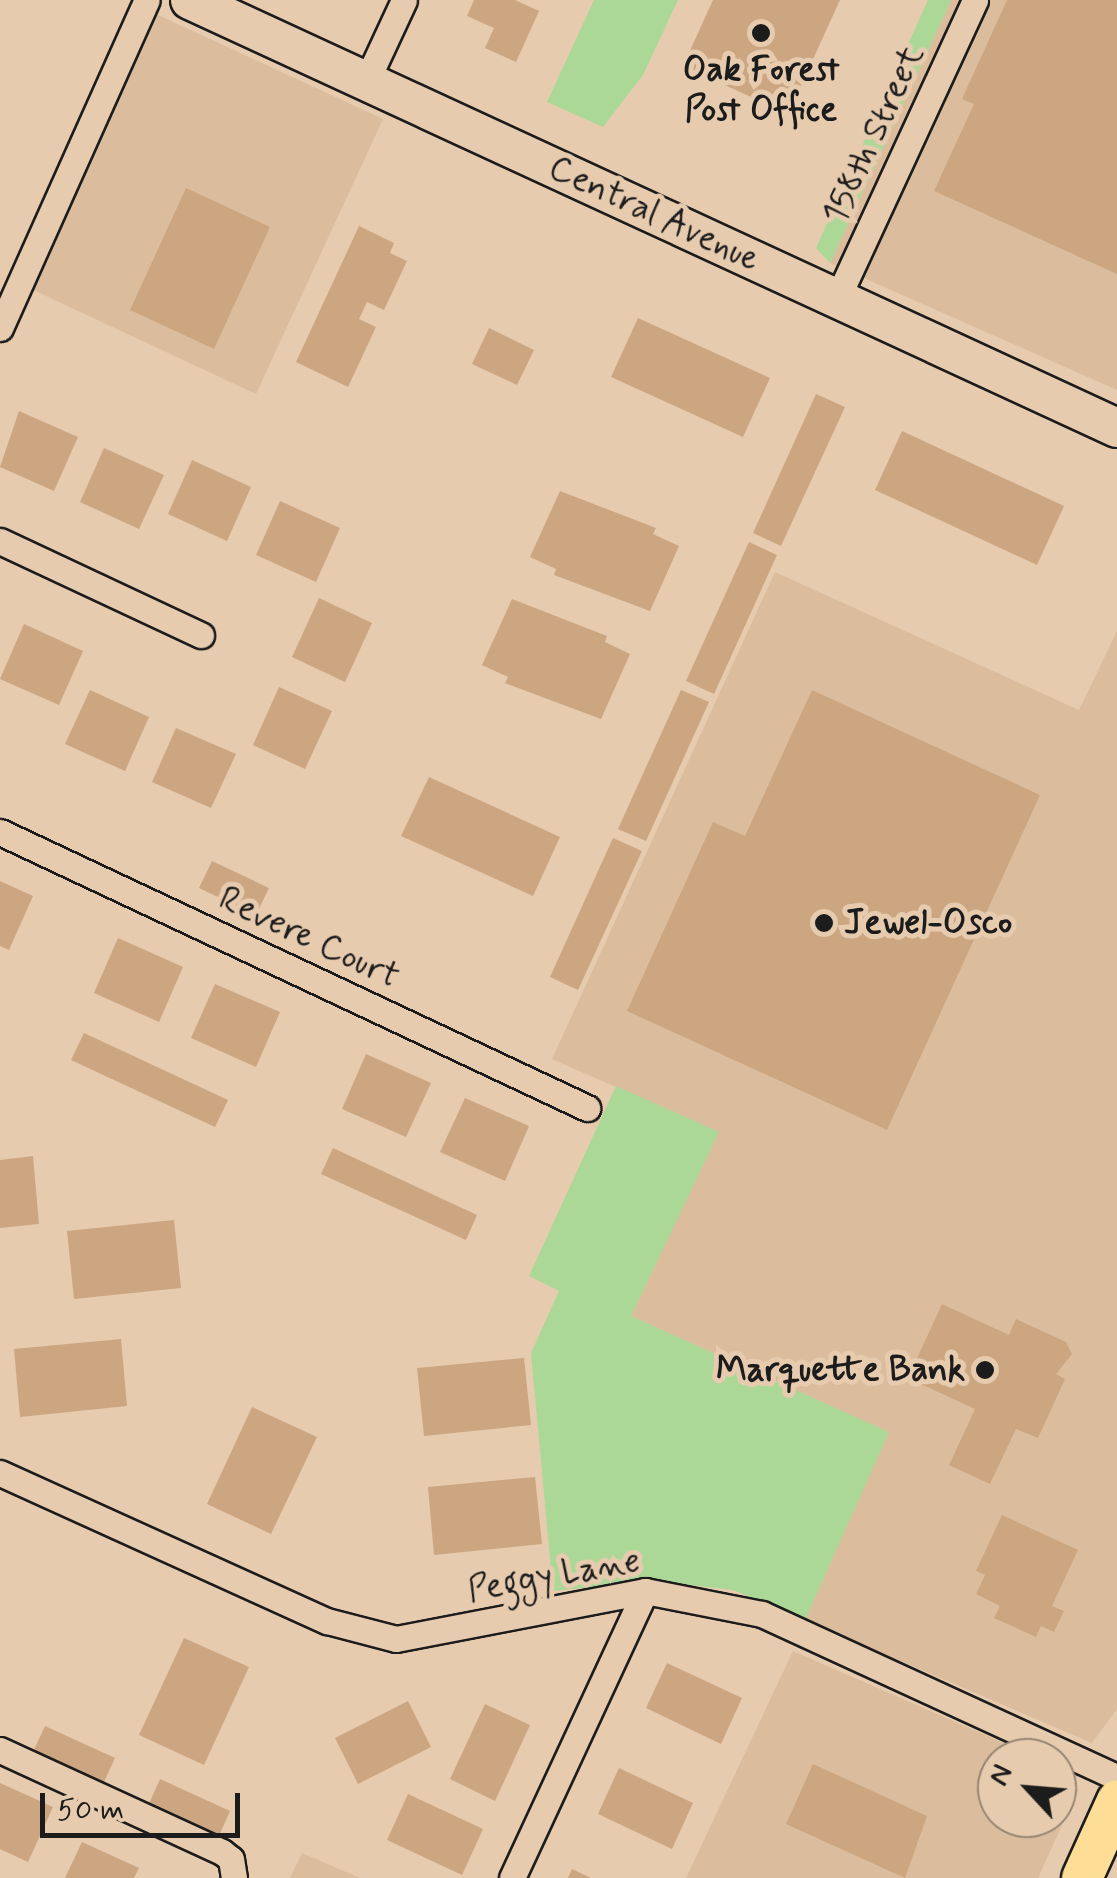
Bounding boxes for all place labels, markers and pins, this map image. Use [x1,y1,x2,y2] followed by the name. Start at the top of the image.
[750,22,772,44] marker: Oak Forest Post Office
[683,49,839,131] place label: Oak Forest Post Office
[844,902,1012,944] place label: Jewel-Osco
[813,912,835,934] marker: Jewel-Osco
[715,1349,965,1391] place label: Marquette Bank
[974,1359,996,1381] marker: Marquette Bank

